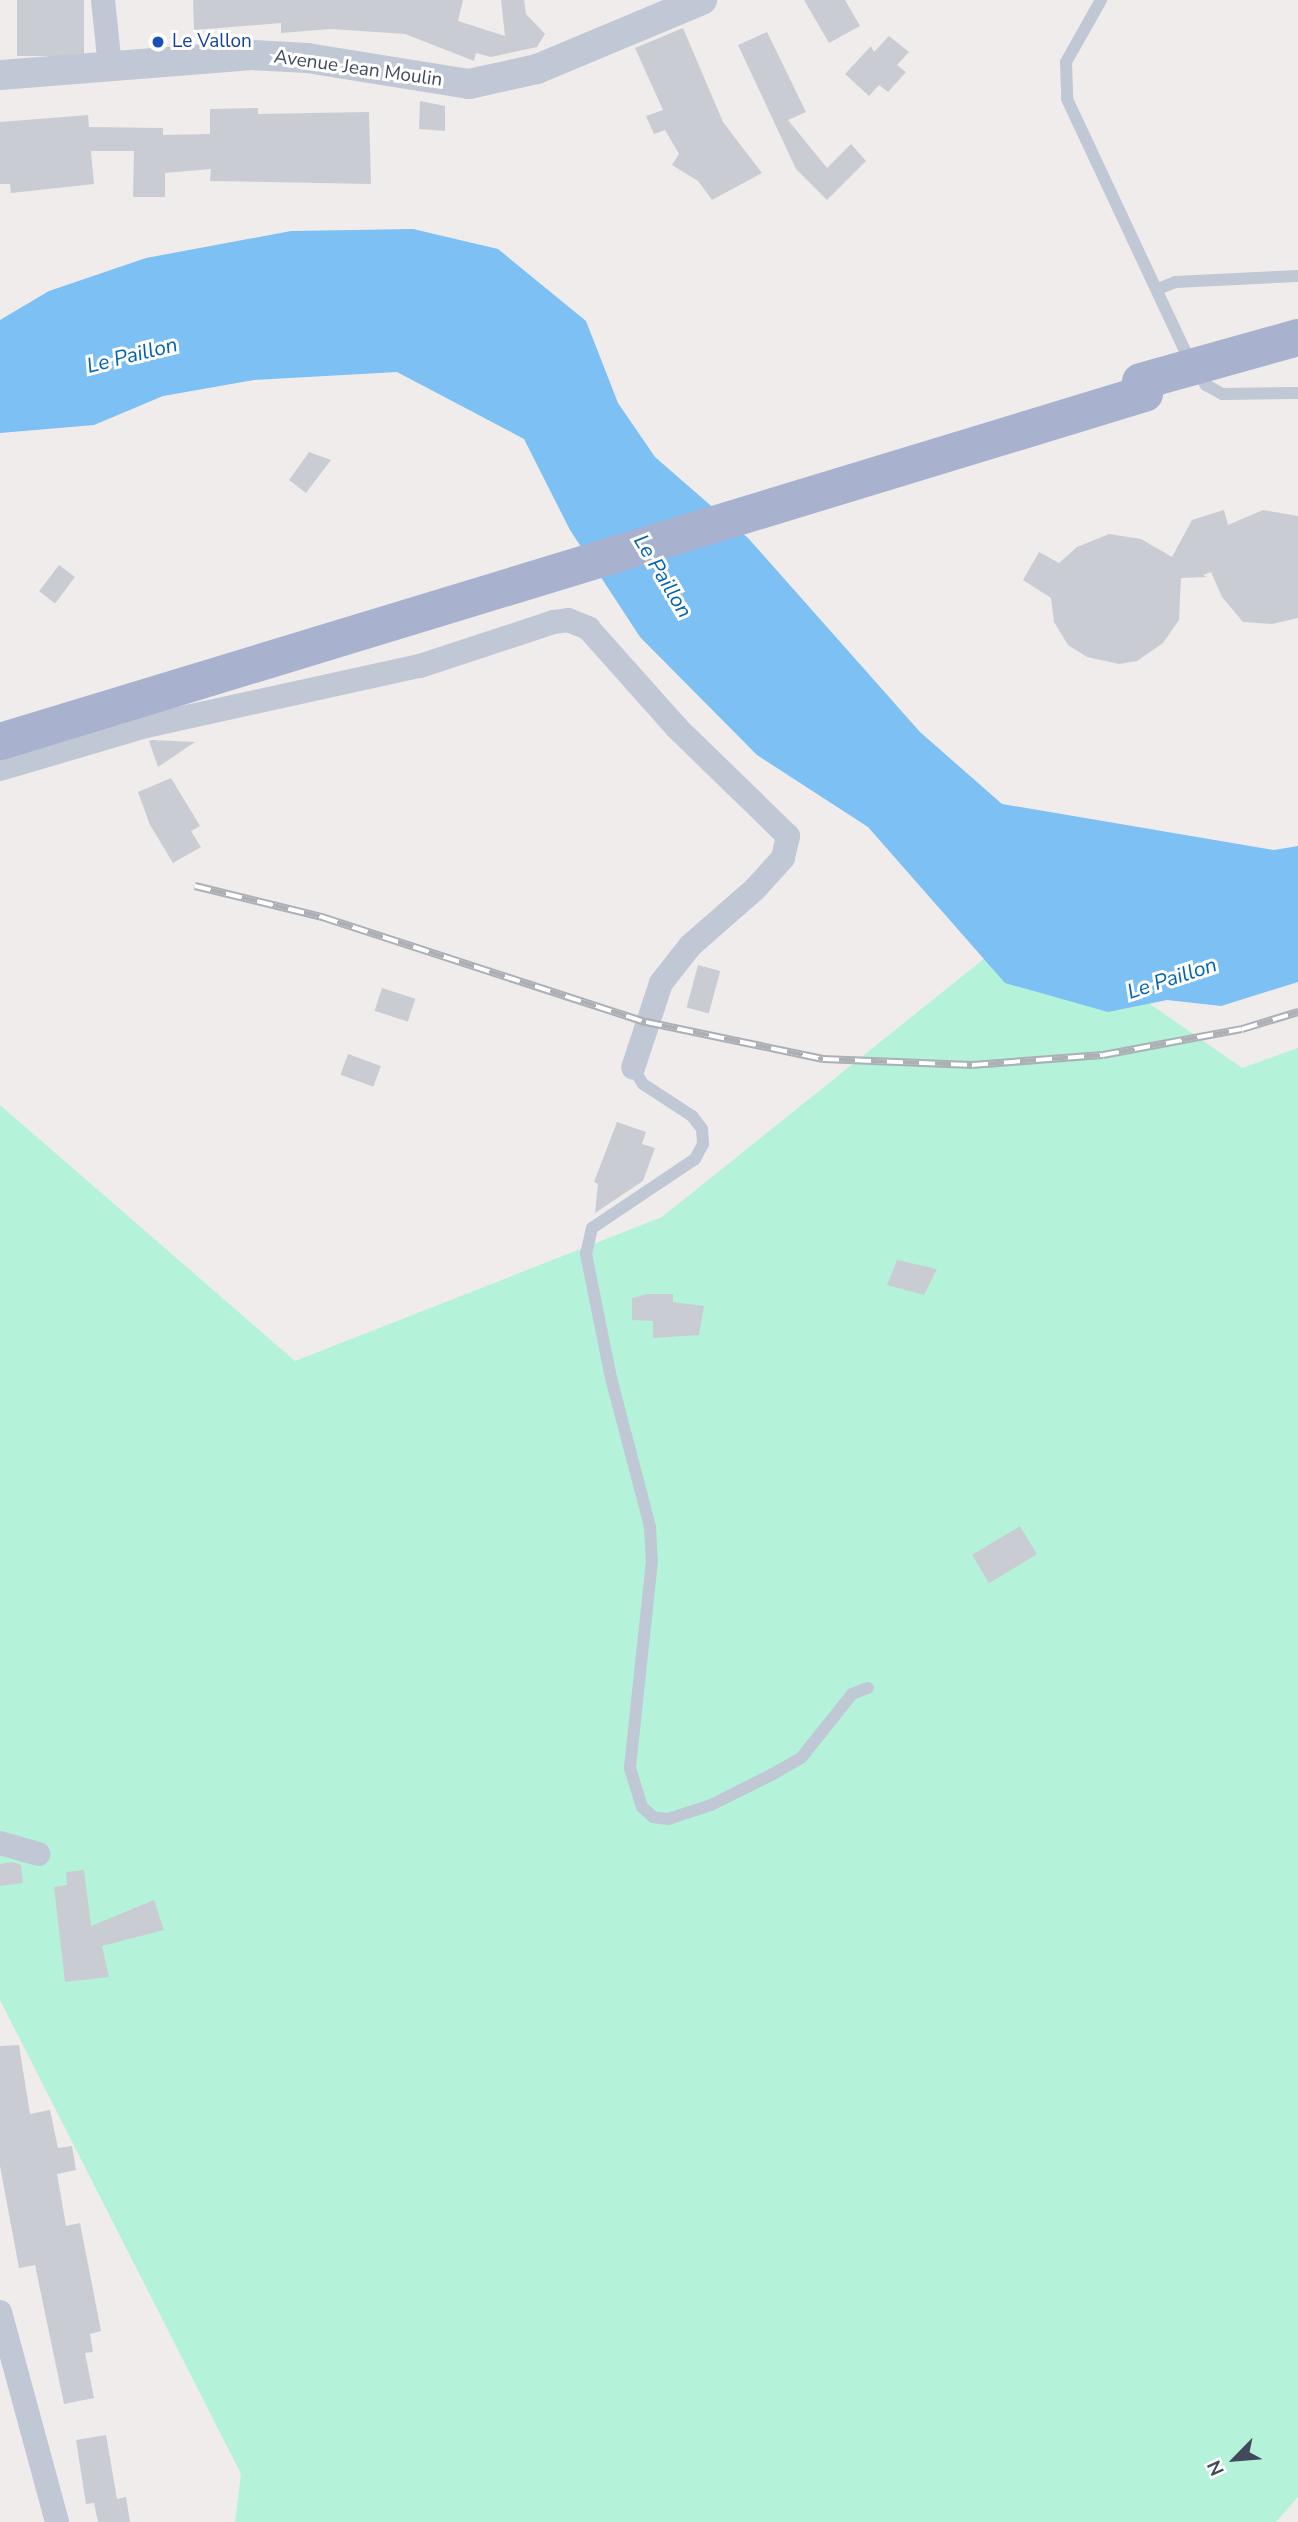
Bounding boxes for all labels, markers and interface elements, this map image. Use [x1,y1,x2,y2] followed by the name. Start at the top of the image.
[172,31,252,53] place label: Le Vallon
[150,34,166,50] marker: Le Vallon
[272,46,444,92] street label: Avenue Jean Moulin
[84,332,180,378] water label: Le Paillon
[628,530,698,622] water label: Le Paillon
[1124,952,1220,1004] water label: Le Paillon
[1200,2424,1270,2494] north arrow
[1201,2456,1231,2480] text: N

